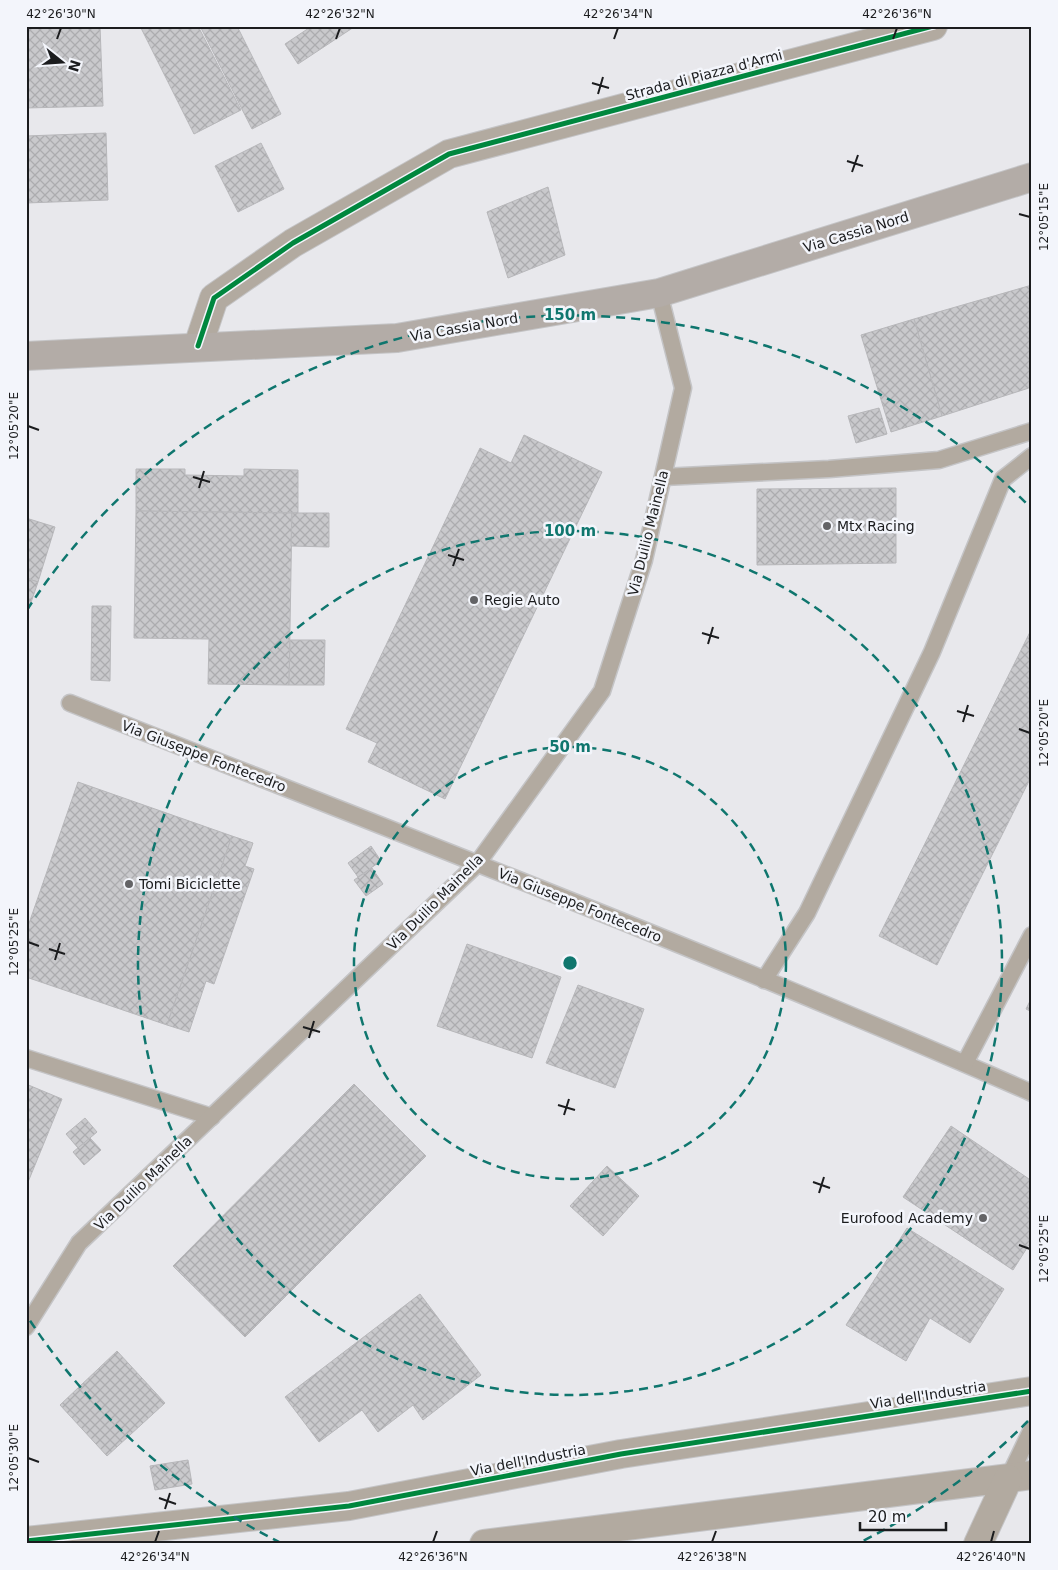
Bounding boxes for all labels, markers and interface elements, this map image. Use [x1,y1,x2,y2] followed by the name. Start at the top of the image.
[26,7,96,21] text: 42°26'30"N
[305,7,375,21] text: 42°26'32"N
[583,7,653,21] text: 42°26'34"N
[862,7,932,21] text: 42°26'36"N
[38,38,88,88] north arrow
[624,46,784,104] street label: Strada di Piazza d'Armi
[65,58,84,74] text: N
[1037,183,1051,251] text: 12°05'15"E
[801,208,911,256] street label: Via Cassia Nord
[544,306,596,324] text: 150 m
[409,310,519,344] street label: Via Cassia Nord
[7,392,21,460] text: 12°05'20"E
[625,469,671,597] street label: Via Duilio Mainella
[837,518,915,534] place label: Mtx Racing
[821,520,833,532] marker: Mtx Racing
[544,522,596,540] text: 100 m
[484,592,560,608] place label: Regie Auto
[468,594,480,606] marker: Regie Auto
[1037,699,1051,767] text: 12°05'20"E
[120,717,288,795] street label: Via Giuseppe Fontecedro
[549,738,591,756] text: 50 m
[384,851,486,953] street label: Via Duilio Mainella
[496,865,664,945] street label: Via Giuseppe Fontecedro
[138,876,241,892] place label: Tomi Biciclette
[123,878,135,890] marker: Tomi Biciclette
[7,908,21,976] text: 12°05'25"E
[561,954,579,972] centre of rings
[91,1132,195,1234] street label: Via Duilio Mainella
[841,1210,973,1226] place label: Eurofood Academy
[977,1212,989,1224] marker: Eurofood Academy
[1037,1215,1051,1283] text: 12°05'25"E
[869,1378,987,1412] street label: Via dell'Industria
[7,1424,21,1492] text: 12°05'30"E
[469,1441,587,1479] street label: Via dell'Industria
[860,1500,947,1532] scale bar
[868,1508,906,1526] text: 20 m
[120,1550,190,1564] text: 42°26'34"N
[398,1550,468,1564] text: 42°26'36"N
[677,1550,747,1564] text: 42°26'38"N
[956,1550,1026,1564] text: 42°26'40"N

